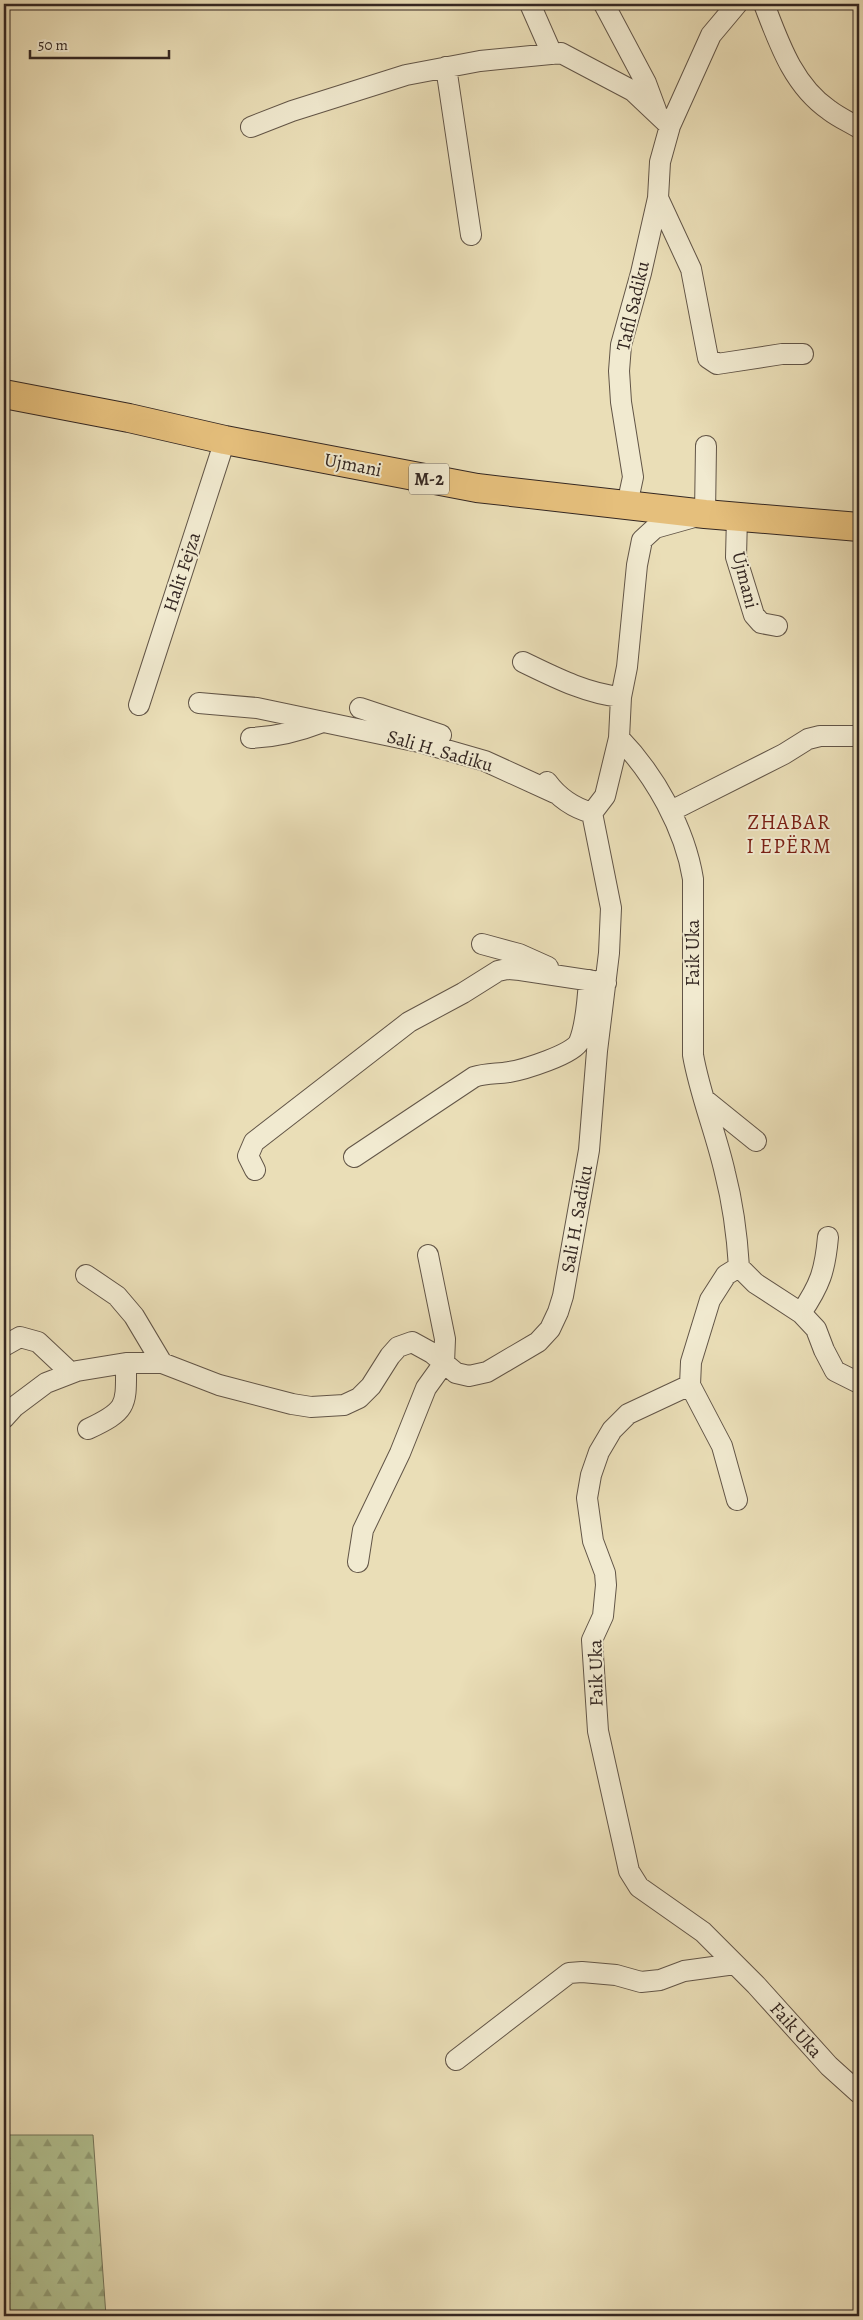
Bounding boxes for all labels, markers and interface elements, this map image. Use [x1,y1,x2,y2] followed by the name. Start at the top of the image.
[30,28,169,60] scale bar
[38,35,68,55] text: 50 m
[610,258,656,354] street label: Tafil Sadiku
[322,447,384,483] street label: Ujmani
[409,464,449,494] road number: M-2
[157,529,207,615] street label: Halit Fejza
[725,549,765,611] street label: Ujmani
[384,723,497,779] street label: Sali H. Sadiku
[746,808,832,860] district label: ZHABAR I EPËRM
[680,919,706,987] street label: Faik Uka
[555,1162,599,1275] street label: Sali H. Sadiku
[582,1639,610,1707] street label: Faik Uka
[764,1996,828,2064] street label: Faik Uka

